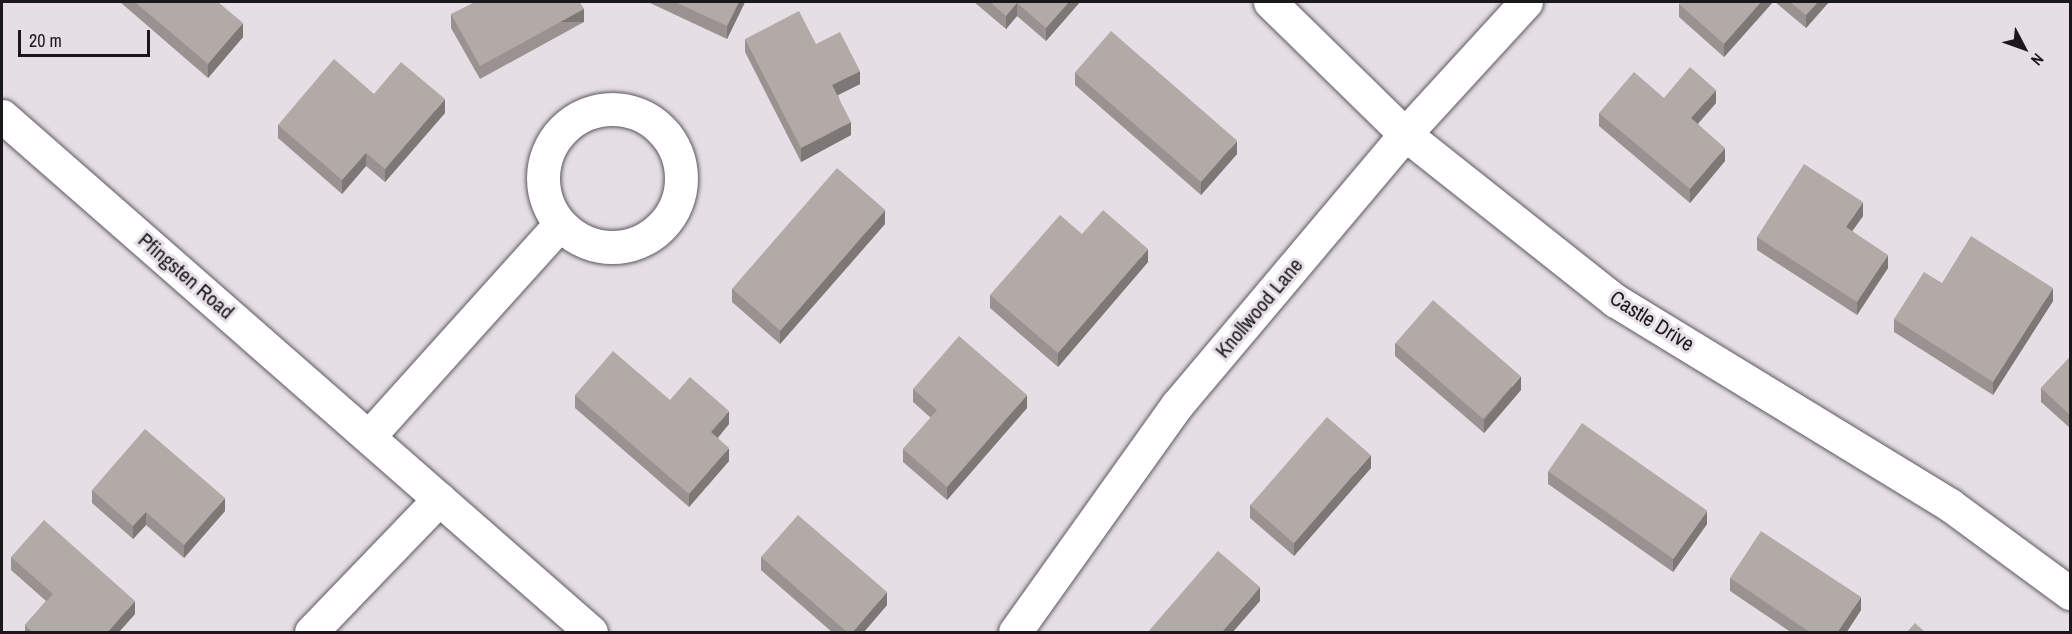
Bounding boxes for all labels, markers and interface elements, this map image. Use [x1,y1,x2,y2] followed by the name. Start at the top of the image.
[21,18,153,56] scale bar
[1994,18,2054,78] north arrow
[29,28,62,53] text: 20 m
[2026,49,2049,71] text: N
[133,228,239,324] street label: Pfingsten Road
[1210,253,1308,363] street label: Knollwood Lane
[1605,285,1699,357] street label: Castle Drive

